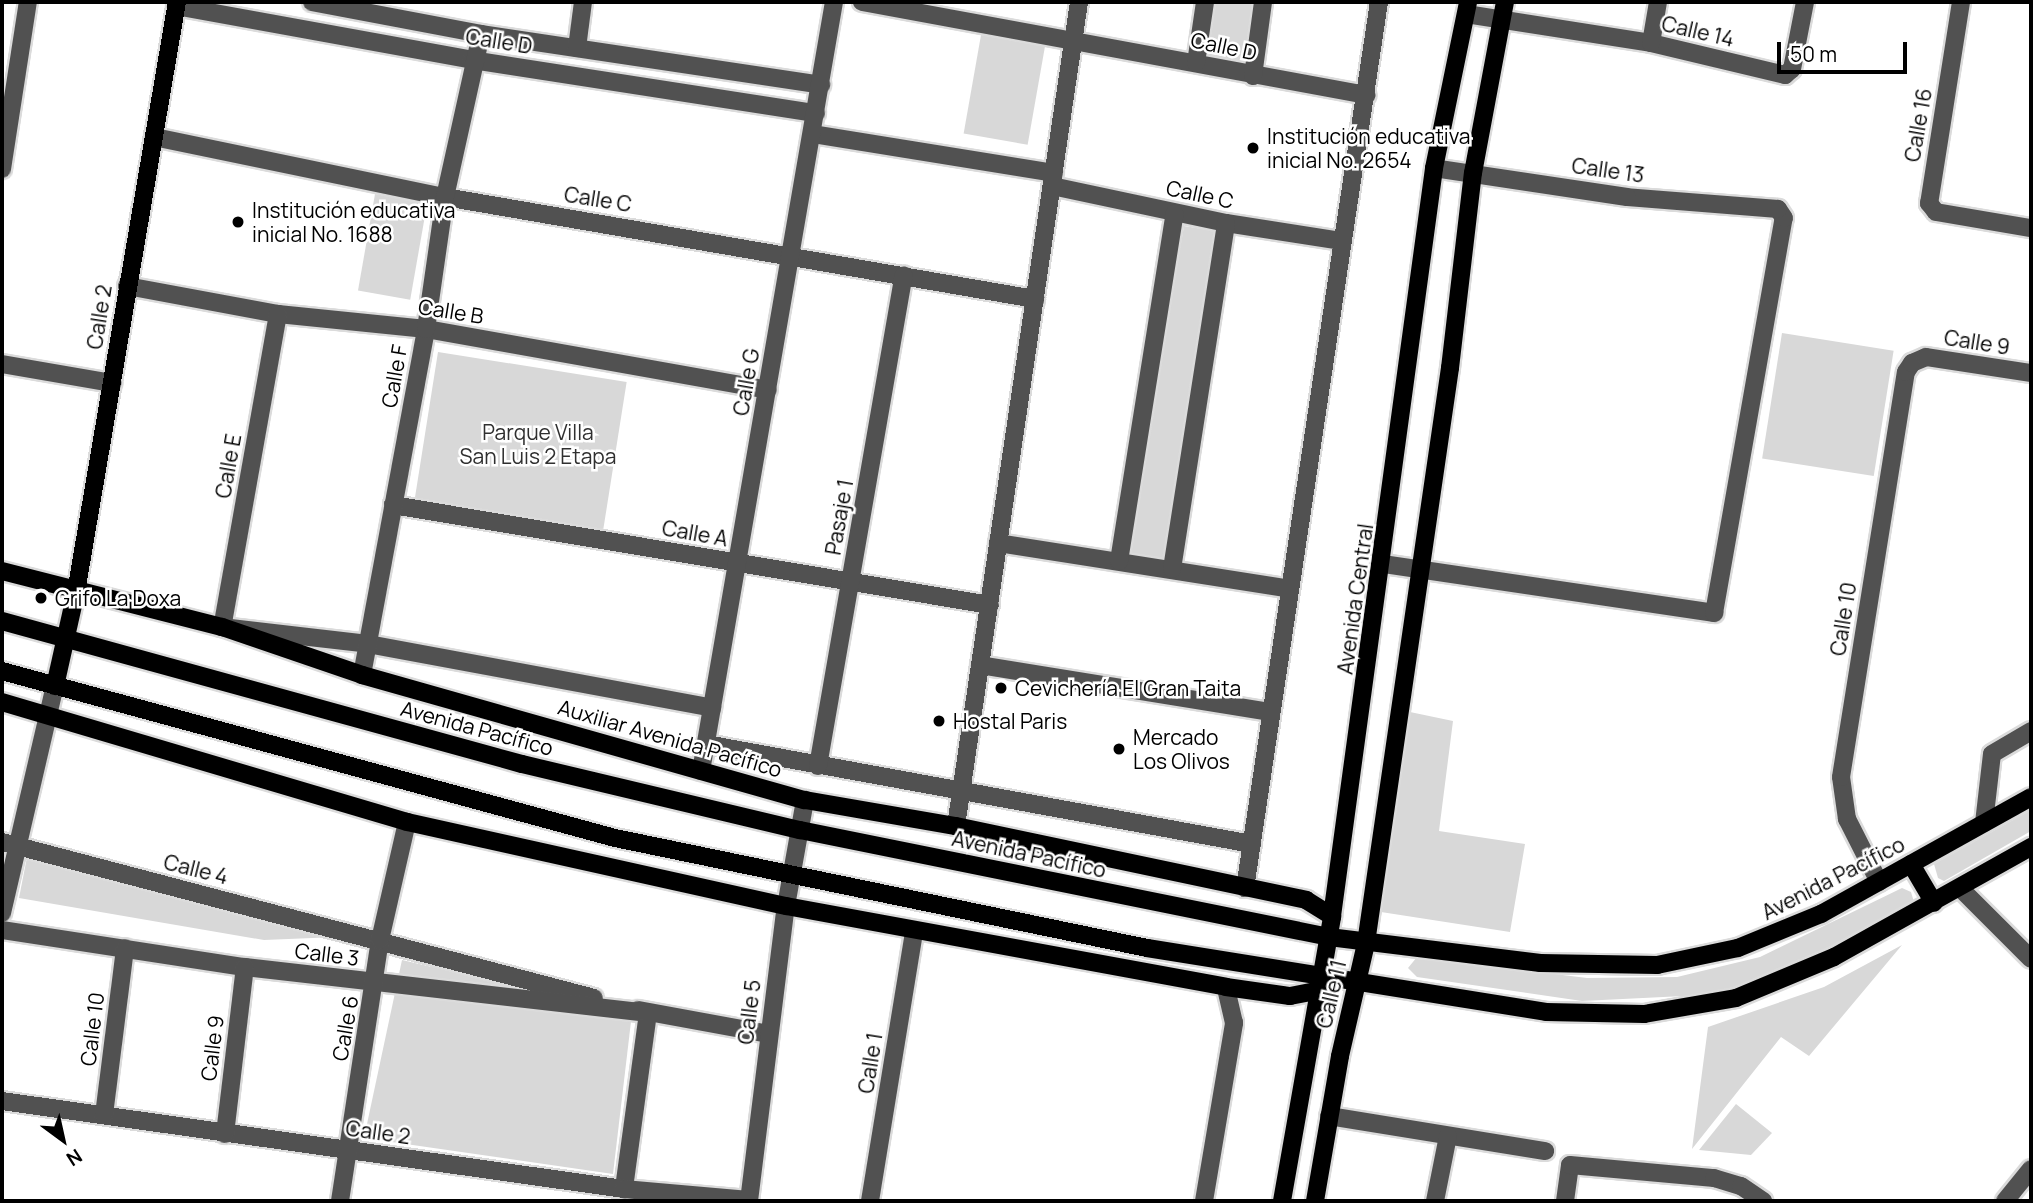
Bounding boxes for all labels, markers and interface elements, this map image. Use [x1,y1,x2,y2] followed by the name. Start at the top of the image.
[1659,10,1737,52] street label: Calle 14
[464,23,534,59] street label: Calle D
[1189,27,1259,65] street label: Calle D
[1781,28,1910,72] scale bar
[1790,40,1837,68] text: 50 m
[1899,86,1937,164] street label: Calle 16
[1267,123,1470,173] place label: Institución educativa inicial No. 2654
[1245,140,1261,156] marker: Institución educativa inicial No. 2654
[1570,152,1646,188] street label: Calle 13
[1164,175,1236,213] street label: Calle C
[562,181,634,217] street label: Calle C
[252,197,455,247] place label: Institución educativa inicial No. 1688
[230,214,246,230] marker: Institución educativa inicial No. 1688
[81,283,117,351] street label: Calle 2
[417,293,485,329] street label: Calle B
[1942,324,2012,360] street label: Calle 9
[376,343,412,409] street label: Calle F
[728,346,764,418] street label: Calle G
[460,419,616,469] park label: Parque Villa San Luis 2 Etapa
[210,432,246,500] street label: Calle E
[820,477,858,557] street label: Pasaje 1
[660,515,730,551] street label: Calle A
[1332,522,1378,676] street label: Avenida Central
[1825,580,1861,658] street label: Calle 10
[55,585,181,611] place label: Grifo La Doxa
[33,590,49,606] marker: Grifo La Doxa
[1015,675,1241,701] place label: Cevichería El Gran Taita
[993,680,1009,696] marker: Cevichería El Gran Taita
[555,694,785,782] street label: Auxiliar Avenida Pacífico
[398,696,556,760] street label: Avenida Pacífico
[953,708,1067,734] place label: Hostal Paris
[931,713,947,729] marker: Hostal Paris
[1133,724,1230,774] place label: Mercado Los Olivos
[1111,741,1127,757] marker: Mercado Los Olivos
[950,825,1108,883] street label: Avenida Pacífico
[1757,831,1909,925] street label: Avenida Pacífico
[161,849,231,889] street label: Calle 4
[293,938,361,970] street label: Calle 3
[1311,957,1351,1031] street label: Calle 11
[733,978,765,1046] street label: Calle 5
[75,991,109,1067] street label: Calle 10
[327,993,363,1063] street label: Calle 6
[195,1014,229,1082] street label: Calle 9
[853,1031,887,1095] street label: Calle 1
[28,1105,98,1175] north arrow
[344,1115,412,1149] street label: Calle 2
[62,1143,87,1172] text: N

